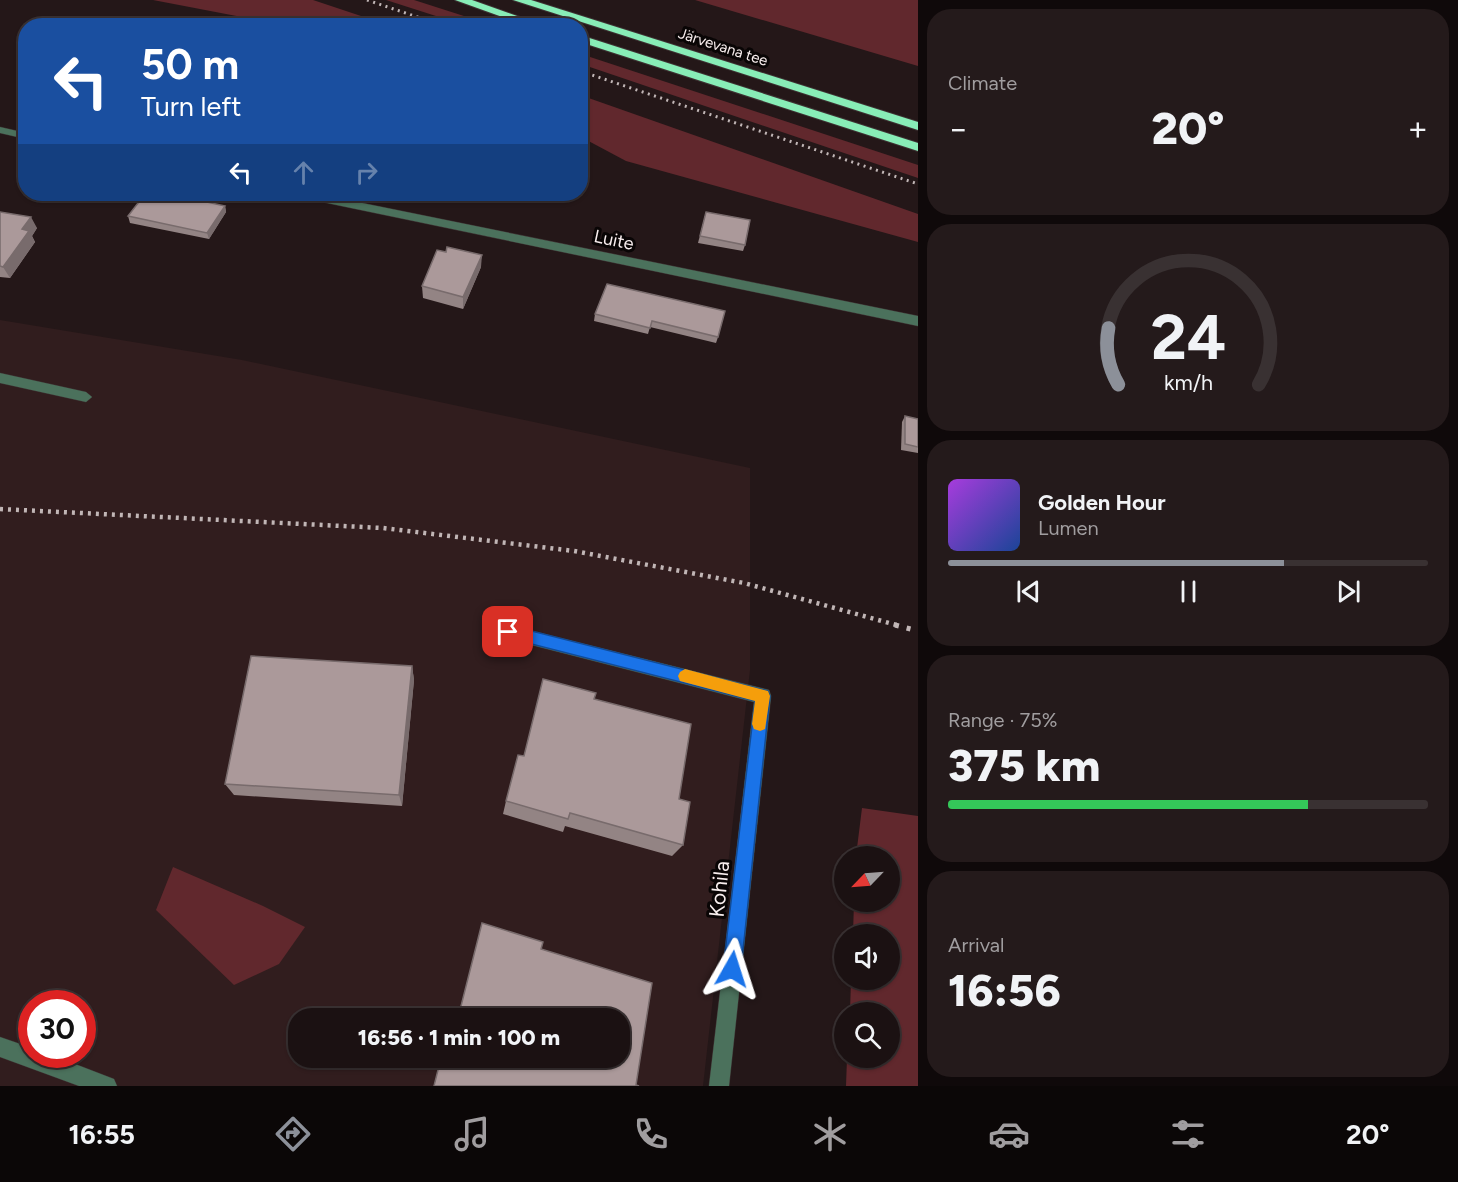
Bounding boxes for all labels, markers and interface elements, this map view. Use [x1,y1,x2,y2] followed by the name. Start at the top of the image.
[676,24,770,70] street label: Järvevana tee
[141,39,239,90] text: 50 m
[42,42,120,120] icon: left
[948,71,1017,95] text: Climate
[141,90,241,123] text: Turn left
[1151,101,1225,155] text: 20°
[948,109,969,148] text: −
[1407,109,1428,148] text: +
[224,156,257,189] icon: left
[287,156,320,189] icon: ahead
[350,156,383,189] icon: right
[592,225,636,255] street label: Luite
[1150,300,1226,375] text: 24
[1164,370,1212,395] text: km/h
[1038,489,1166,516] text: Golden Hour
[1038,516,1099,540] text: Lumen
[1012,575,1045,608] icon: previous
[1172,575,1205,608] icon: pause
[1332,575,1365,608] icon: next
[482,606,533,657] pin
[491,615,524,648] icon: arrive
[948,708,1057,732] text: Range · 75%
[948,738,1100,792] text: 375 km
[834,846,900,912] north arrow
[834,846,900,1068] map controls
[704,859,734,919] street label: Kohila
[834,924,900,990] button: sound
[948,933,1004,957] text: Arrival
[700,937,764,1001] position arrow
[948,963,1061,1017] text: 16:56
[18,990,96,1068] speed limit sign: 30
[834,1002,900,1068] button: search
[358,1024,560,1051] text: 16:56 · 1 min · 100 m
[272,1113,314,1155] icon: directions
[451,1113,493,1155] icon: music
[630,1113,672,1155] icon: phone
[809,1113,851,1155] icon: climate
[988,1113,1030,1155] icon: car
[1167,1113,1209,1155] icon: filters
[69,1118,135,1151] text: 16:55
[1346,1118,1389,1151] text: 20°

